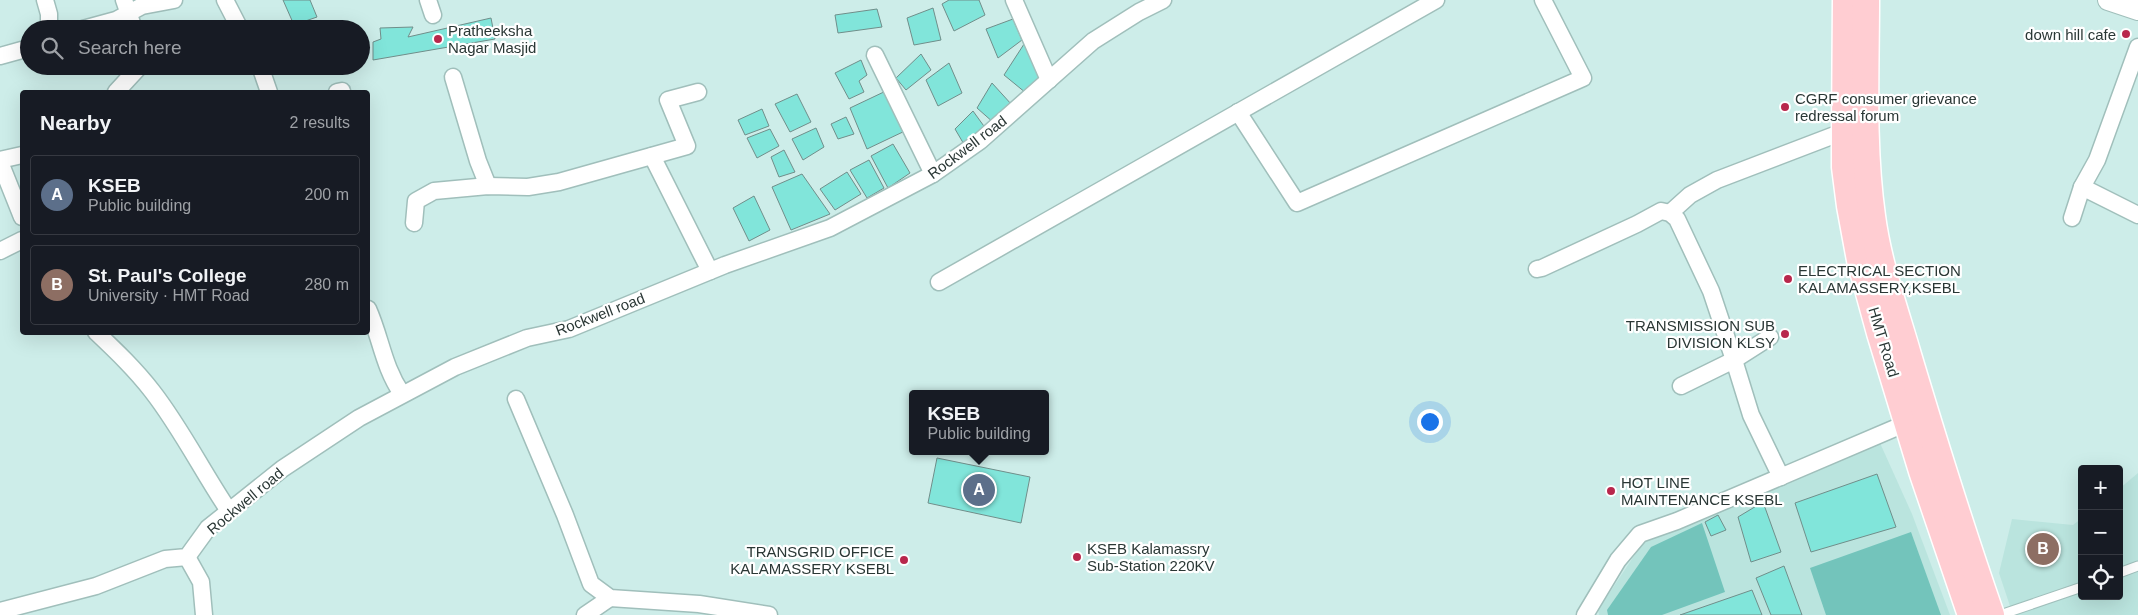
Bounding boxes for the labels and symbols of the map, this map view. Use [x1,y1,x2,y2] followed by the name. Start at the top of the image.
[448,22,536,56] place label: Pratheeksha Nagar Masjid
[2025,26,2116,43] place label: down hill cafe
[2120,28,2132,40] marker: down hill cafe
[432,33,444,45] marker: Pratheeksha Nagar Masjid
[1795,90,1977,124] place label: CGRF consumer grievance redressal forum
[1779,101,1791,113] marker: CGRF consumer grievance redressal forum
[924,112,1010,182] street label: Rockwell road
[1798,262,1961,296] place label: ELECTRICAL SECTION KALAMASSERY,KSEBL
[1782,273,1794,285] marker: ELECTRICAL SECTION KALAMASSERY,KSEBL
[553,289,647,339] street label: Rockwell road
[1865,305,1903,379] street label: HMT Road
[1626,317,1775,351] place label: TRANSMISSION SUB DIVISION KLSY
[1779,328,1791,340] marker: TRANSMISSION SUB DIVISION KLSY
[1417,409,1443,435] your location
[203,464,287,538] street label: Rockwell road
[963,471,995,509] pin: A
[1621,474,1783,508] place label: HOT LINE MAINTENANCE KSEBL
[1605,485,1617,497] marker: HOT LINE MAINTENANCE KSEBL
[2027,530,2059,568] pin: B
[1087,540,1215,574] place label: KSEB Kalamassry Sub-Station 220KV
[730,543,894,577] place label: TRANSGRID OFFICE KALAMASSERY KSEBL
[1071,551,1083,563] marker: KSEB Kalamassry Sub-Station 220KV
[898,554,910,566] marker: TRANSGRID OFFICE KALAMASSERY KSEBL

